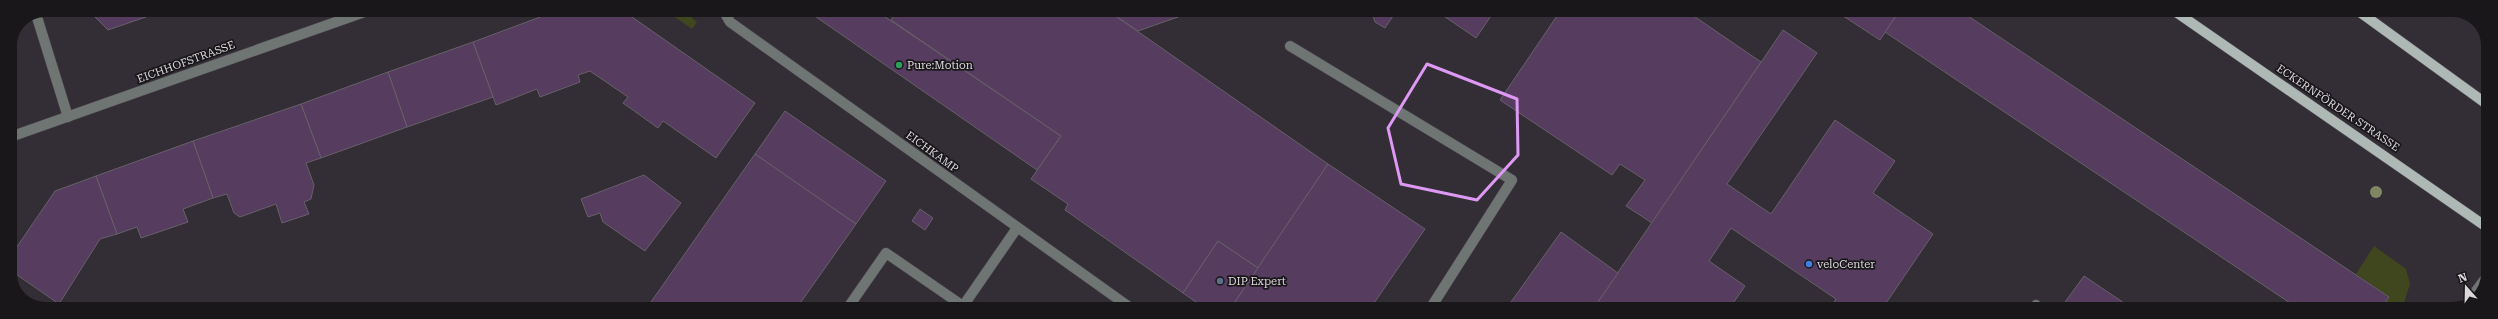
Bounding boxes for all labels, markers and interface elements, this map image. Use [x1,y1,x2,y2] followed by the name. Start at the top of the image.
[135,38,237,86] street label: EICHHOFSTRASSE
[907,59,973,72] place label: Pure:Motion
[894,60,904,70] marker: Pure:Motion
[2274,61,2403,154] street label: ECKERNFÖRDER STRASSE
[903,129,961,175] street label: EICHKAMP
[1817,258,1875,271] place label: veloCenter
[1804,259,1814,269] marker: veloCenter
[2446,267,2486,307] north arrow
[2457,270,2469,286] text: N
[1228,275,1286,288] place label: DIP Expert
[1215,276,1225,286] marker: DIP Expert

